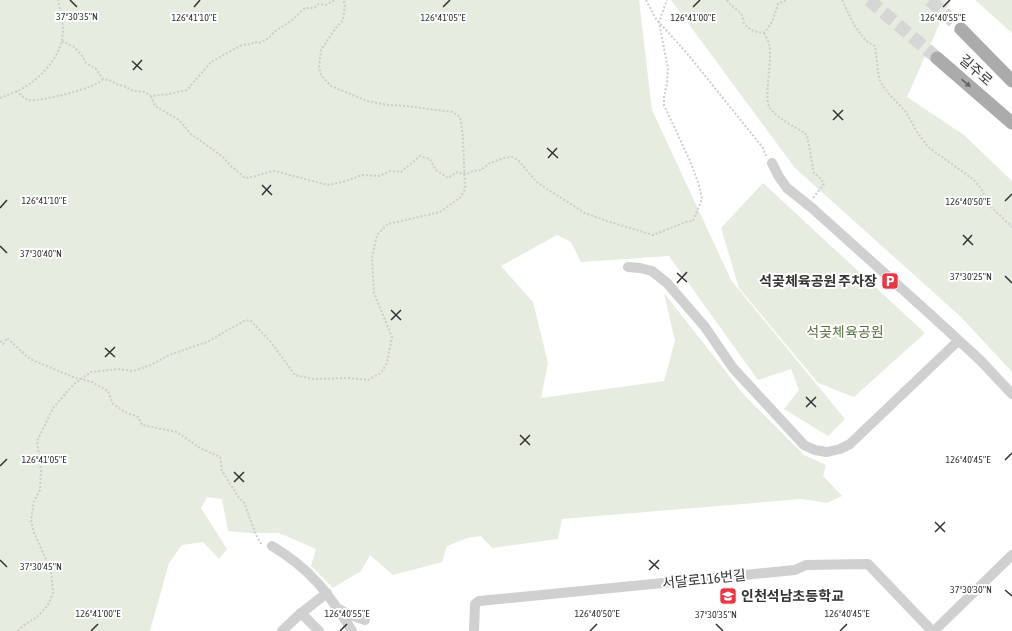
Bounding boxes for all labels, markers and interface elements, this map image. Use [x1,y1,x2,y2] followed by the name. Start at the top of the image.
[56,11,98,22] text: 37°30'35"N
[172,12,217,23] text: 126°41'10"E
[421,12,466,23] text: 126°41'05"E
[671,12,716,23] text: 126°41'00"E
[921,12,966,23] text: 126°40'55"E
[956,51,996,89] street label: 길주로
[961,79,972,88] one-way arrow
[22,195,67,206] text: 126°41'10"E
[946,196,991,207] text: 126°40'50"E
[20,248,62,259] text: 37°30'40"N
[880,271,900,291] parking icon: 석곶체육공원 주차장
[950,271,992,282] text: 37°30'25"N
[759,273,877,289] place label: 석곶체육공원 주차장
[806,324,884,340] park label: 석곶체육공원
[22,454,67,465] text: 126°41'05"E
[946,454,991,465] text: 126°40'45"E
[20,561,62,572] text: 37°30'45"N
[661,567,747,591] street label: 서달로116번길
[950,584,992,595] text: 37°30'30"N
[718,586,738,606] school or university icon: 인천석남초등학교
[741,588,844,604] place label: 인천석남초등학교
[76,608,121,619] text: 126°41'00"E
[325,608,370,619] text: 126°40'55"E
[575,608,620,619] text: 126°40'50"E
[825,608,870,619] text: 126°40'45"E
[695,609,737,620] text: 37°30'35"N

